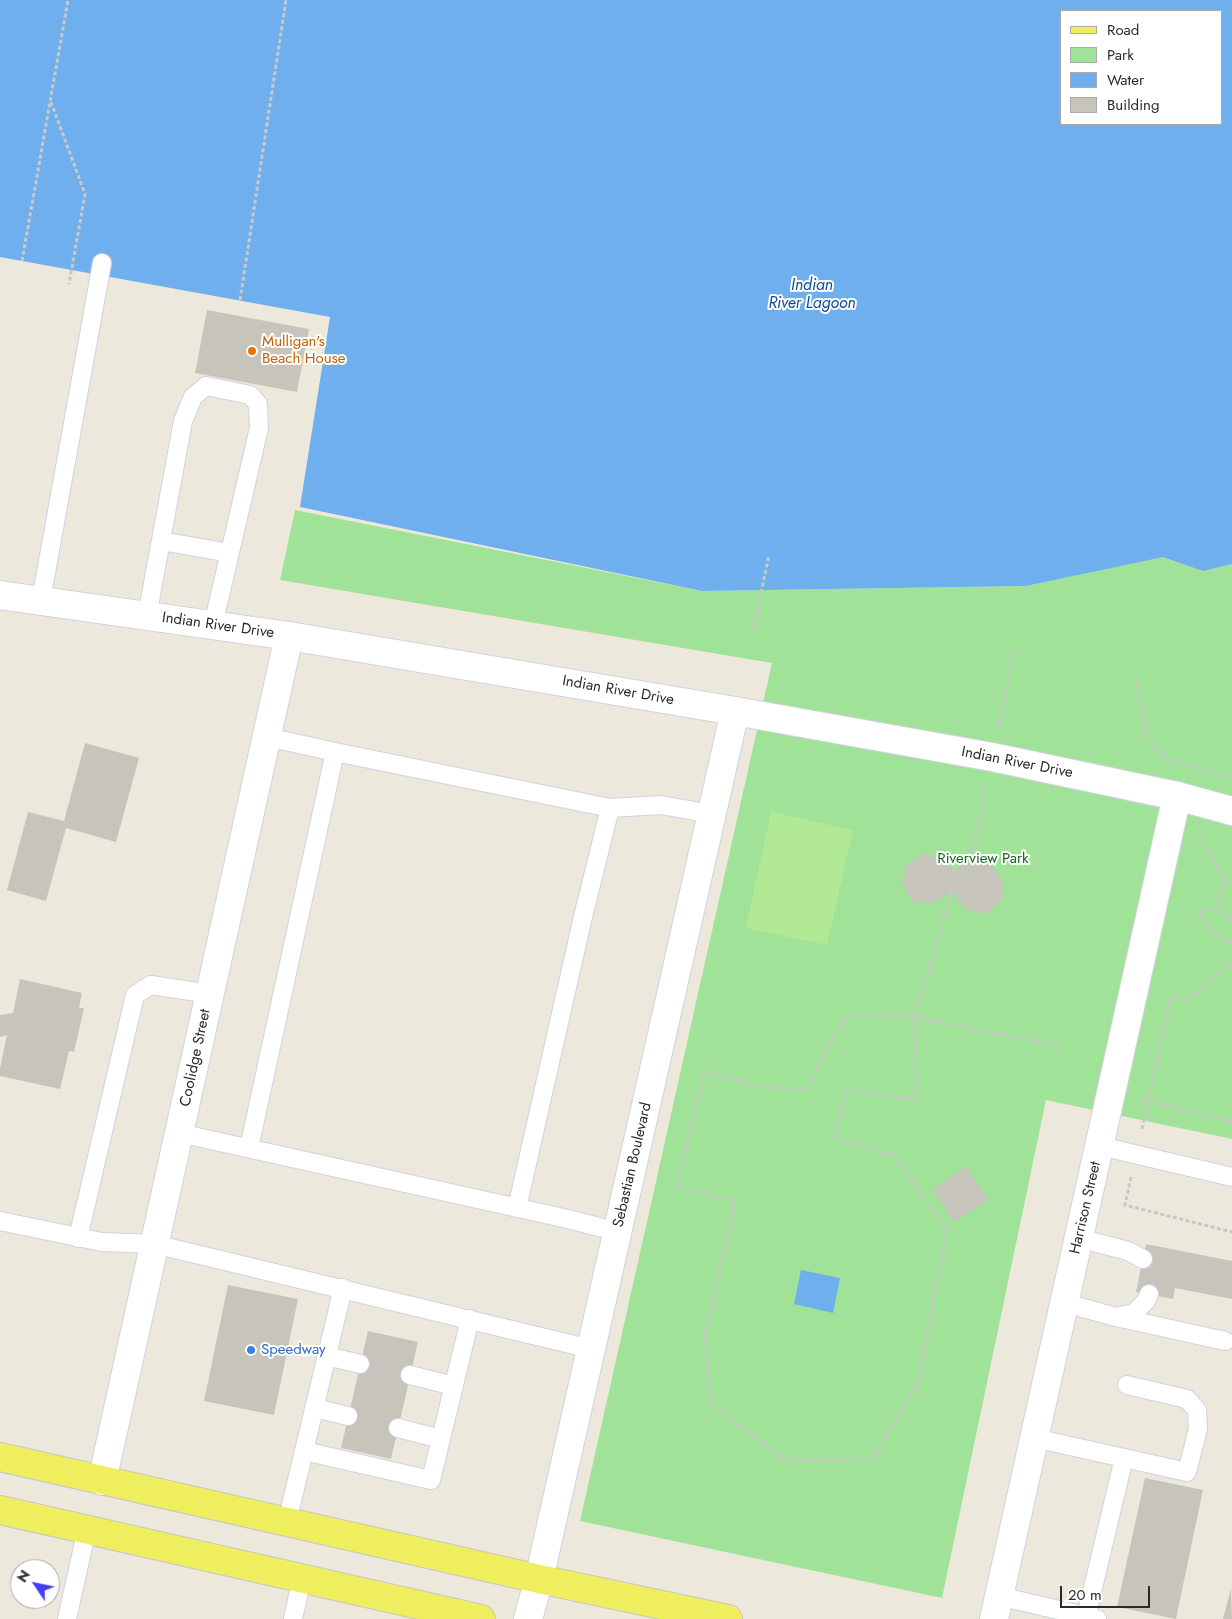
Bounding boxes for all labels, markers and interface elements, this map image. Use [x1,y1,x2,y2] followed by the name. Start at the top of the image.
[1060,10,1222,125] legend
[1107,19,1139,41] text: Road
[1107,44,1134,66] text: Park
[1107,69,1144,91] text: Water
[1107,94,1159,116] text: Building
[768,276,856,314] water label: Indian River Lagoon
[262,333,345,368] place label: Mulligan's Beach House
[246,345,258,357] marker: Mulligan's Beach House
[161,609,275,643] street label: Indian River Drive
[561,672,675,710] street label: Indian River Drive
[960,743,1074,783] street label: Indian River Drive
[937,850,1029,868] park label: Riverview Park
[177,1008,215,1108] street label: Coolidge Street
[610,1101,656,1229] street label: Sebastian Boulevard
[1067,1160,1105,1256] street label: Harrison Street
[261,1341,326,1359] place label: Speedway
[245,1344,257,1356] marker: Speedway
[10,1559,60,1609] north arrow
[12,1566,35,1586] text: N
[1062,1576,1152,1608] scale bar
[1068,1584,1102,1606] text: 20 m

